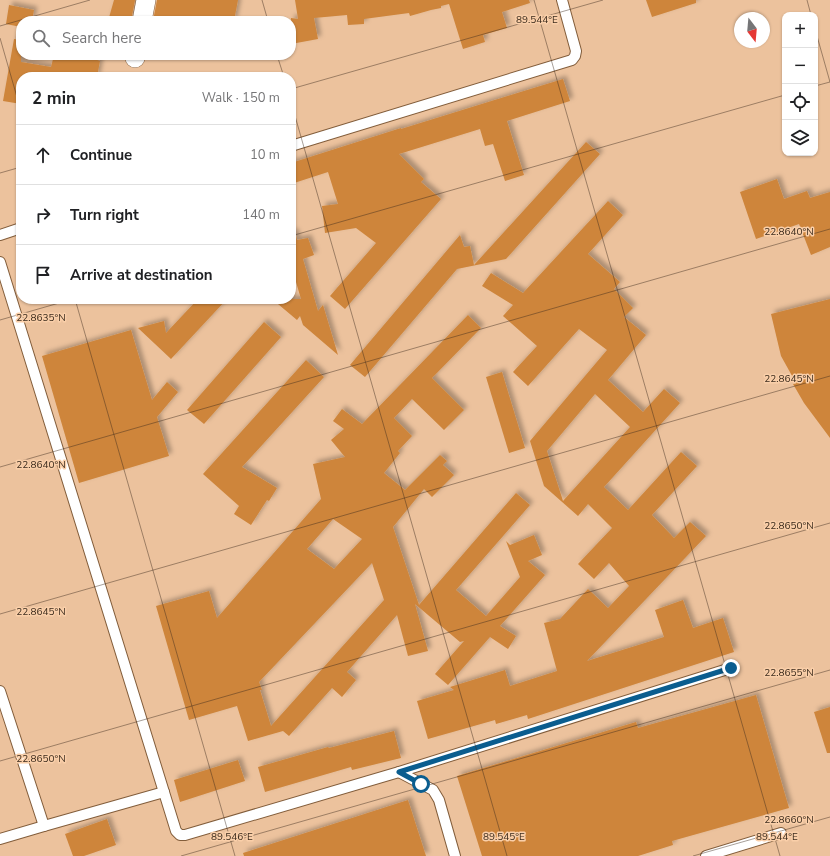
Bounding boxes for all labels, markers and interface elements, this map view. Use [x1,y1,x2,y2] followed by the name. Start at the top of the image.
[734,12,770,48] north arrow
[782,12,818,156] map controls
[782,12,818,48] button: +
[516,13,558,27] text: 89.544°E
[16,16,296,60] search box
[30,27,52,49] icon: search
[62,28,142,48] text: Search here
[782,48,818,84] button: −
[782,84,818,120] button: locate
[32,87,76,110] text: 2 min
[202,89,280,107] text: Walk · 150 m
[782,120,818,156] button: layers
[32,144,54,166] icon: ahead
[70,145,132,165] text: Continue
[250,146,280,164] text: 10 m
[32,204,54,226] icon: right
[70,205,139,225] text: Turn right
[242,206,280,224] text: 140 m
[764,225,814,239] text: 22.8640°N
[32,264,54,286] icon: arrive
[70,265,213,285] text: Arrive at destination
[16,311,66,325] text: 22.8635°N
[764,372,814,386] text: 22.8645°N
[16,458,66,472] text: 22.8640°N
[764,519,814,533] text: 22.8650°N
[16,605,66,619] text: 22.8645°N
[722,659,740,677] route end
[764,666,814,680] text: 22.8655°N
[16,752,66,766] text: 22.8650°N
[412,775,430,793] route start
[764,813,814,827] text: 22.8660°N
[211,830,253,844] text: 89.546°E
[483,830,525,844] text: 89.545°E
[756,830,798,844] text: 89.544°E

